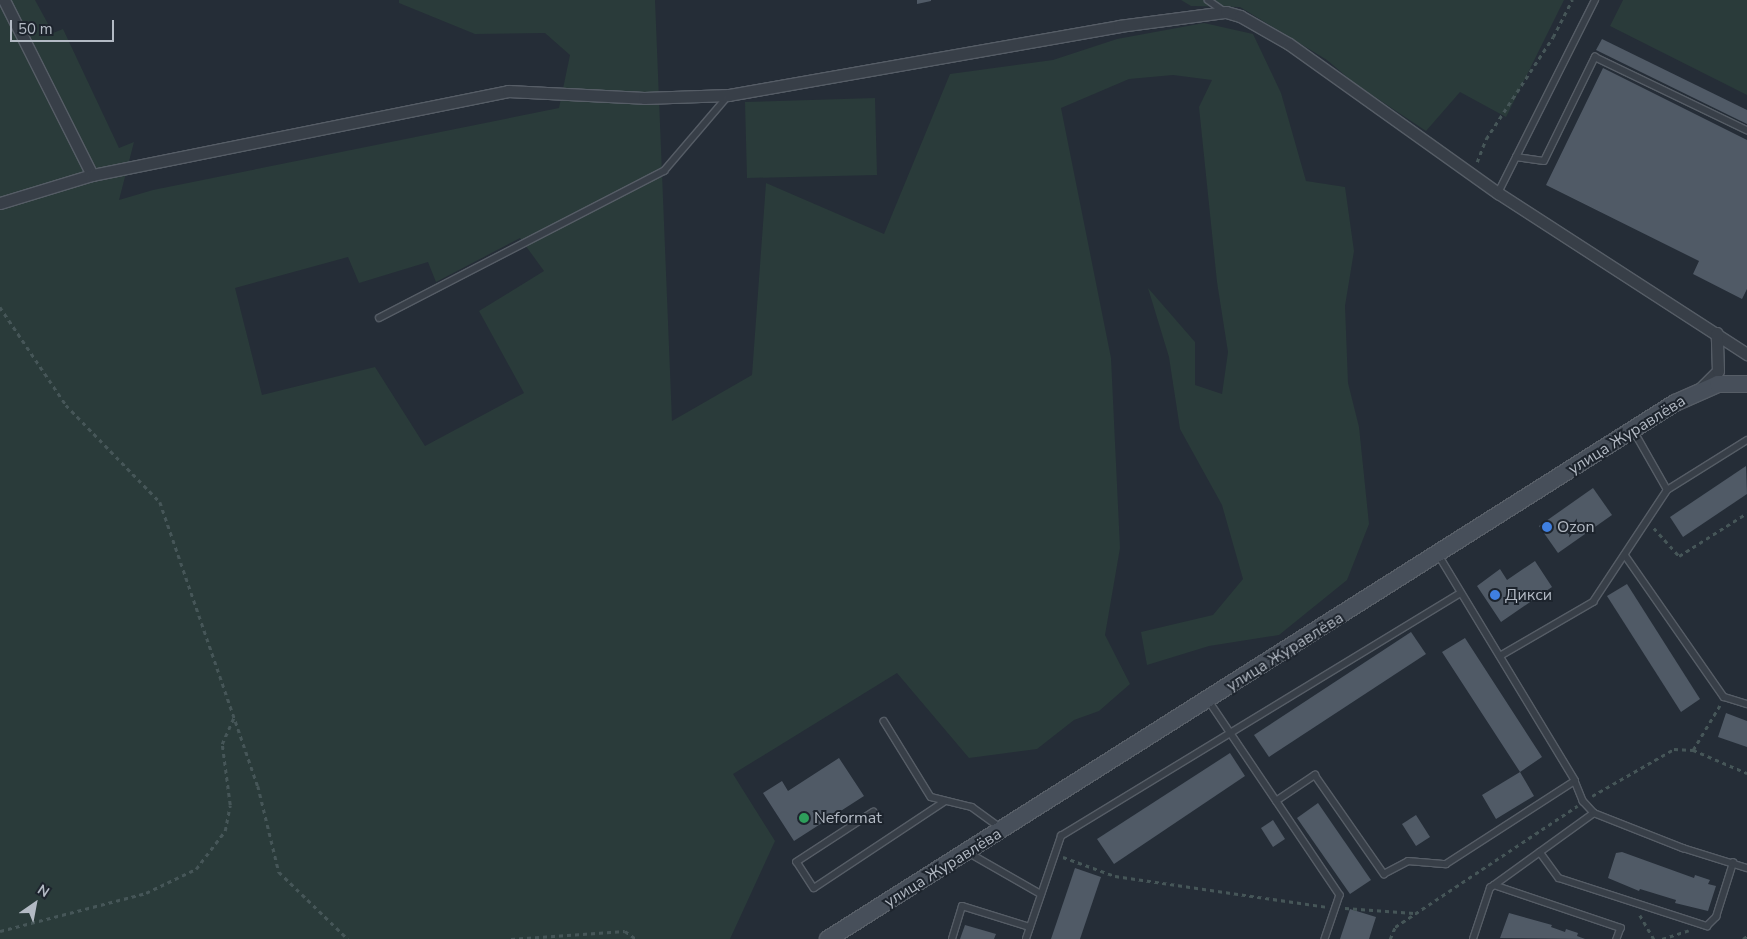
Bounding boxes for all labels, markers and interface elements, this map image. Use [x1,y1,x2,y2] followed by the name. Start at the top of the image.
[12,10,116,42] scale bar
[18,19,53,39] text: 50 m
[1565,391,1689,479] street label: улица Журавлёва
[1557,517,1595,537] place label: Ozon
[1541,521,1553,533] marker: Ozon
[1505,585,1552,605] place label: Дикси
[1489,589,1501,601] marker: Дикси
[1223,608,1347,696] street label: улица Журавлёва
[814,808,882,828] place label: Neformat
[798,812,810,824] marker: Neformat
[881,824,1005,912] street label: улица Журавлёва
[10,879,60,929] north arrow
[34,880,53,902] text: N

